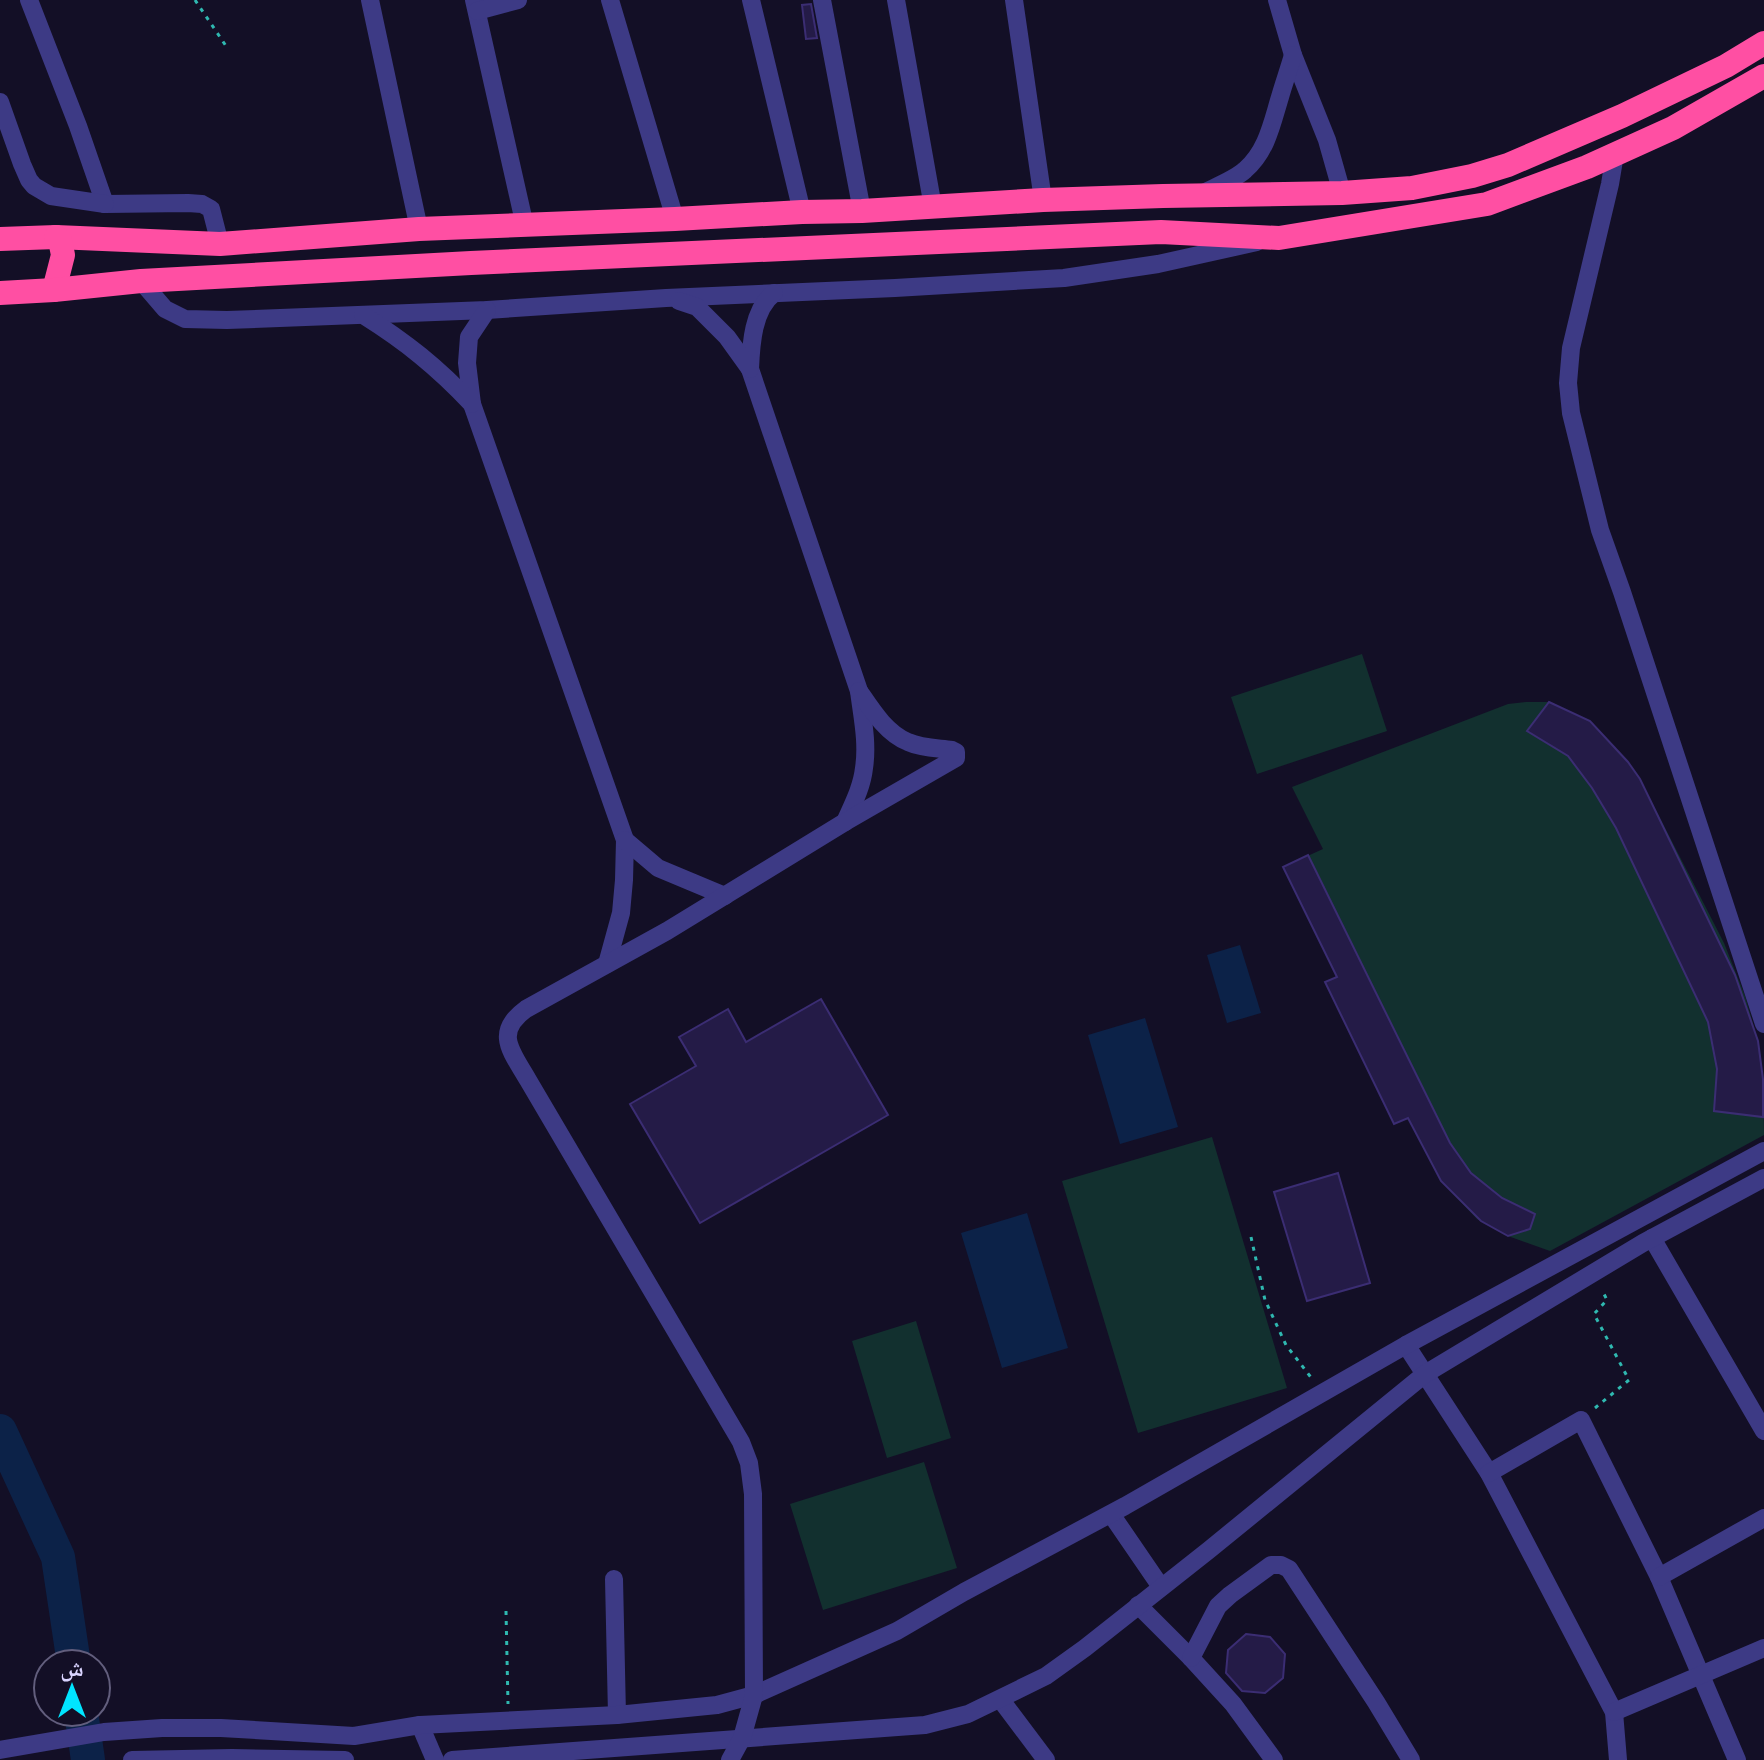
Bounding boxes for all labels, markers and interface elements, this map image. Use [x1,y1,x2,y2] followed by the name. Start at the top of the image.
[32,1648,112,1728] north arrow
[60,1653,84,1684] text: ش

